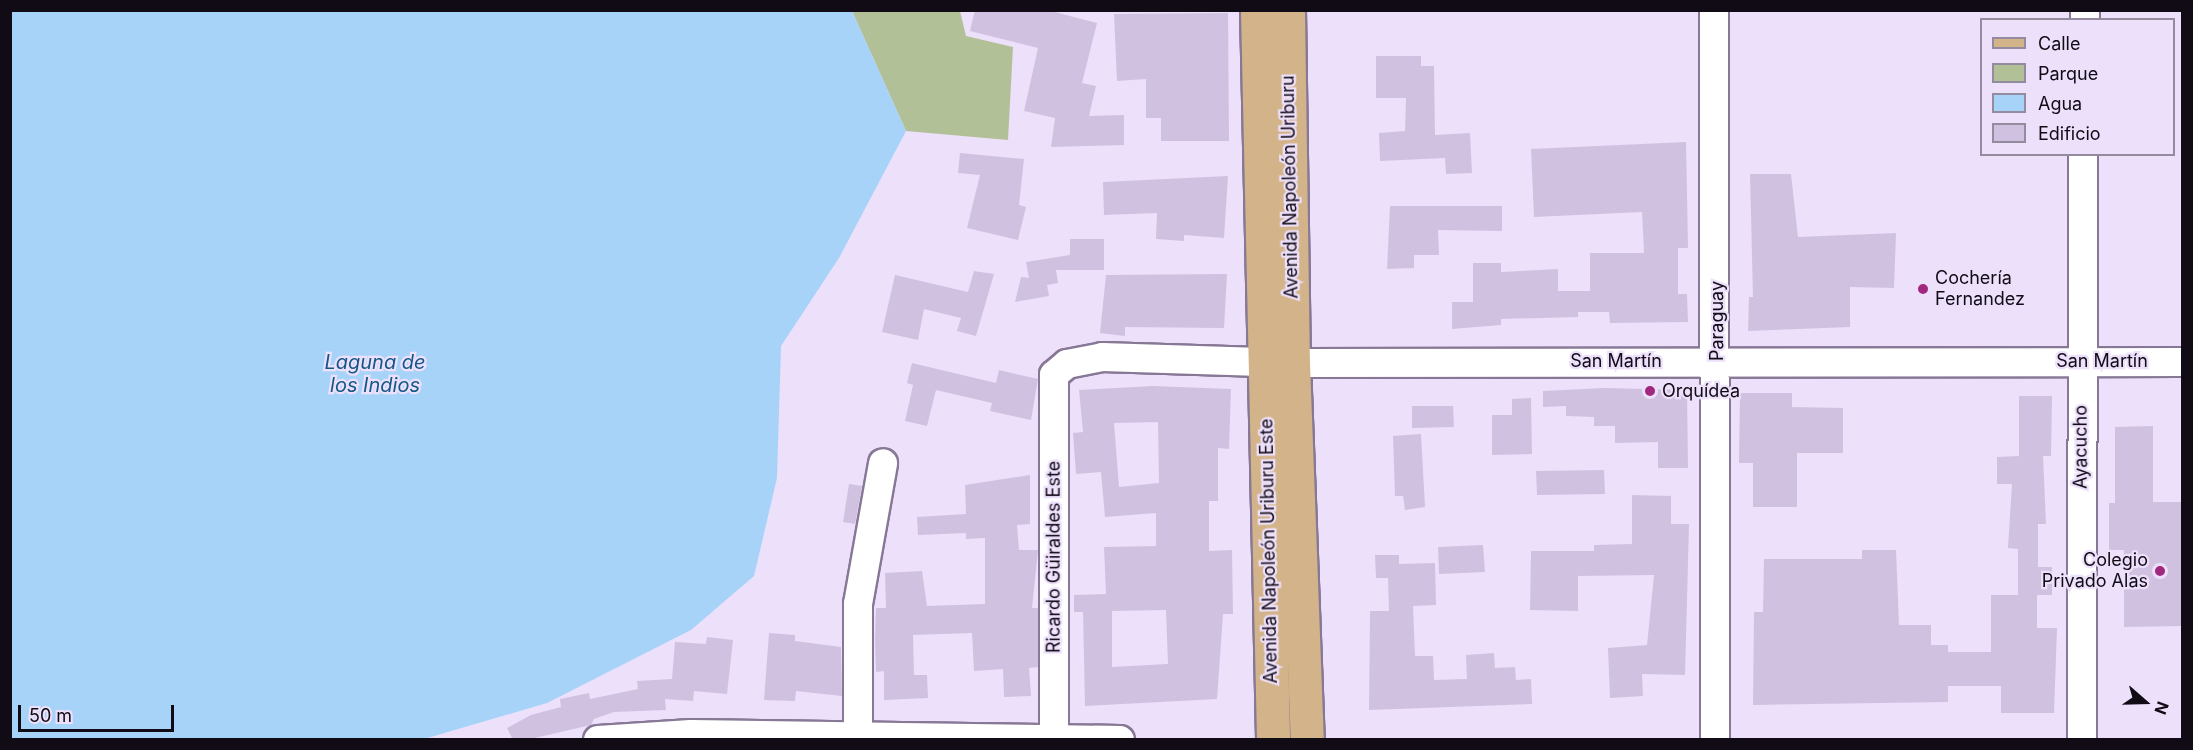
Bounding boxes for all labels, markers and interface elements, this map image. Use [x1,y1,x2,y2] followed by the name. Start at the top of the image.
[1980,18,2175,156] legend
[2038,33,2080,54] text: Calle
[2038,63,2098,84] text: Parque
[1277,75,1303,299] street label: Avenida Napoleón Uriburu
[2038,93,2082,114] text: Agua
[2038,123,2101,144] text: Edificio
[1935,268,2025,310] place label: Cochería Fernandez
[1706,281,1728,361] street label: Paraguay
[1916,282,1930,296] marker: Cochería Fernandez
[1570,350,1662,372] street label: San Martín
[2056,350,2148,372] street label: San Martín
[324,351,426,398] water label: Laguna de los Indios
[1662,380,1740,402] place label: Orquídea
[1643,384,1657,398] marker: Orquídea
[2070,405,2092,489] street label: Ayacucho
[1256,418,1282,684] street label: Avenida Napoleón Uriburu Este
[1043,461,1065,653] street label: Ricardo Güiraldes Este
[2042,550,2148,592] place label: Colegio Privado Alas
[2153,564,2167,578] marker: Colegio Privado Alas
[2115,672,2175,732] north arrow
[21,693,177,731] scale bar
[2150,699,2173,717] text: N
[29,705,72,726] text: 50 m

